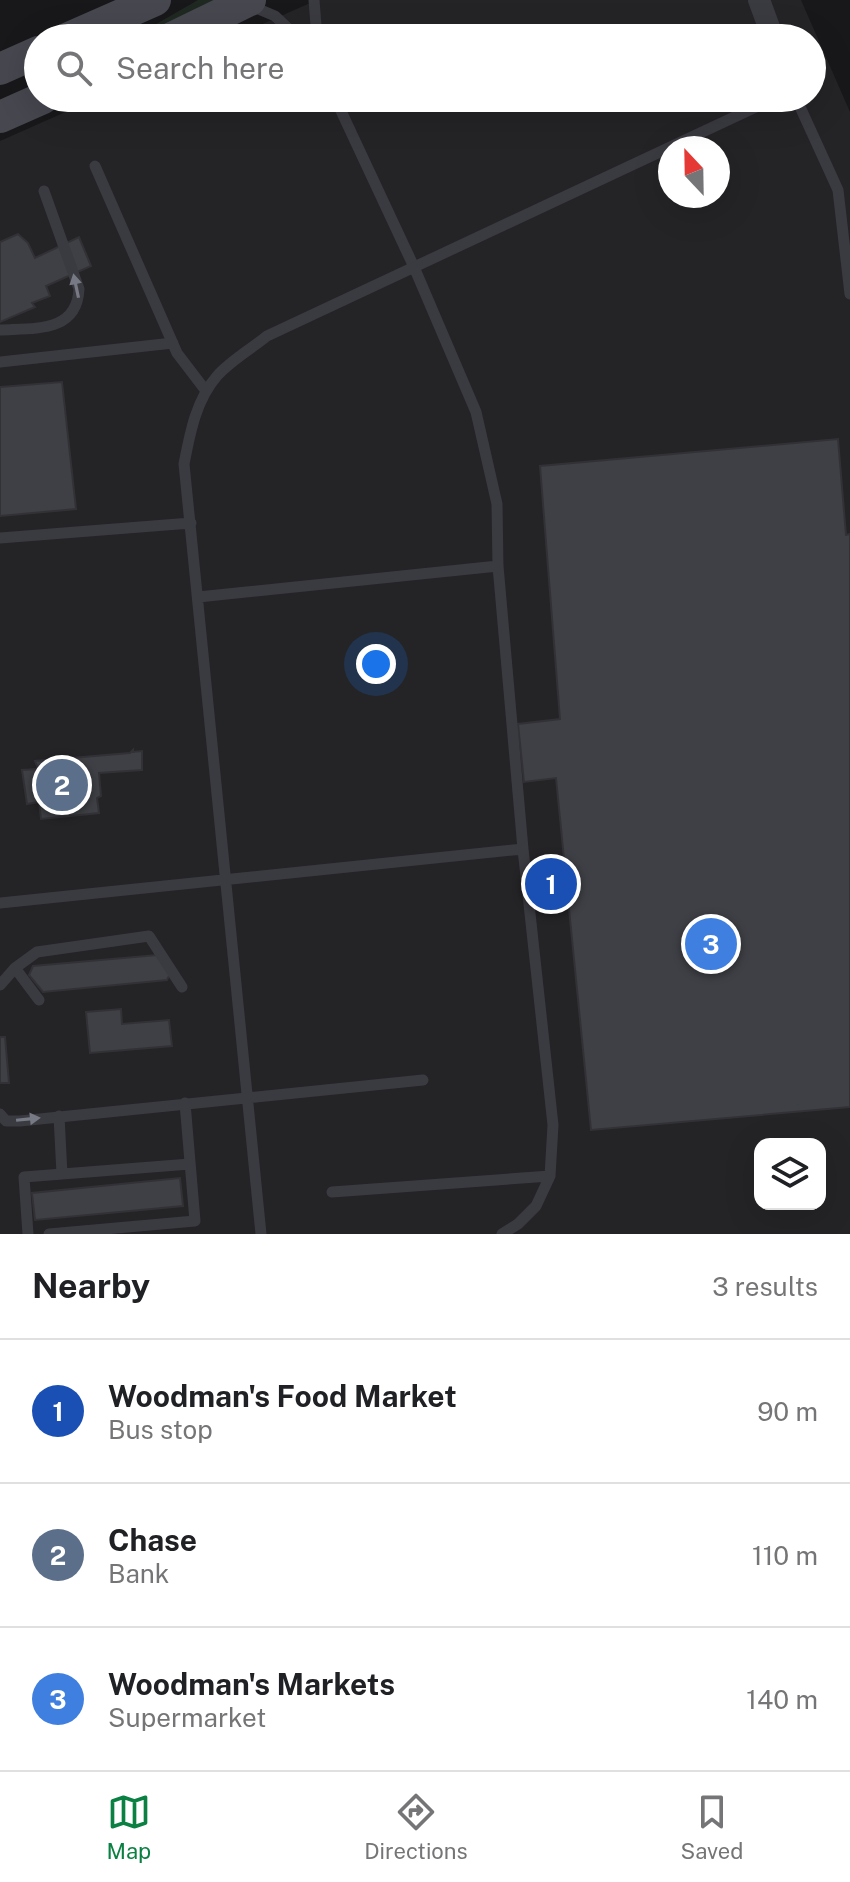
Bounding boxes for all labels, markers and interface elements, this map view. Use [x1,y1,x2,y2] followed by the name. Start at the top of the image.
[24,24,826,112] search box
[52,46,96,90] icon: search
[116,50,284,86] text: Search here
[658,136,730,208] north arrow
[69,274,82,299] one-way arrow
[356,644,396,684] your location
[36,755,88,815] pin: 2
[525,854,577,914] pin: 1
[685,914,737,974] pin: 3
[16,1113,41,1126] one-way arrow
[754,1138,826,1210] map controls
[754,1138,826,1210] button: layers
[32,1266,150,1306] text: Nearby
[712,1271,818,1302] text: 3 results
[108,1378,457,1414] text: Woodman's Food Market
[52,1396,64,1427] text: 1
[757,1396,818,1427] text: 90 m
[108,1414,213,1445] text: Bus stop
[108,1522,197,1558] text: Chase
[50,1540,66,1571] text: 2
[752,1540,818,1571] text: 110 m
[108,1558,169,1589] text: Bank
[108,1666,395,1702] text: Woodman's Markets
[49,1684,67,1715] text: 3
[746,1684,818,1715] text: 140 m
[108,1702,266,1733] text: Supermarket
[107,1790,151,1864] tab: Map
[364,1790,468,1864] tab: Directions
[681,1790,743,1864] tab: Saved

